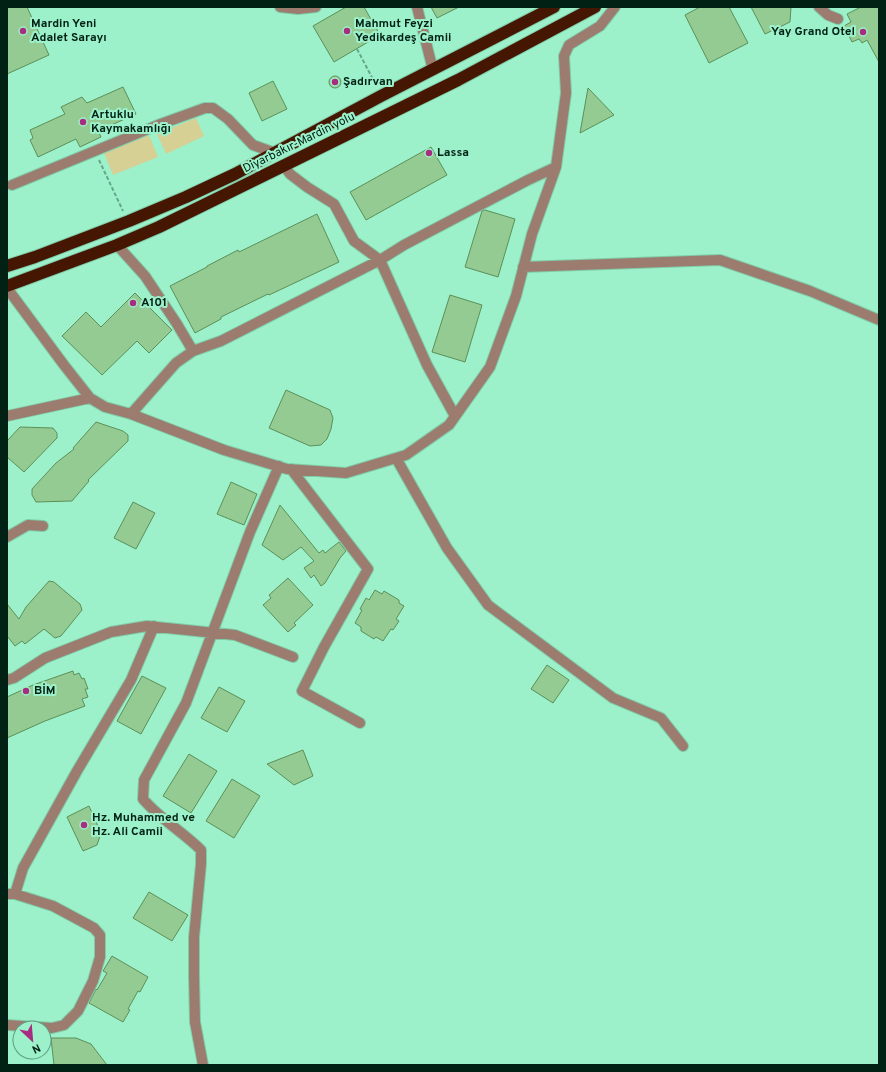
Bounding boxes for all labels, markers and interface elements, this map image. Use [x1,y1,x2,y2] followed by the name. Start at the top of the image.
[31,16,107,46] place label: Mardin Yeni Adalet Sarayı
[355,16,451,46] place label: Mahmut Feyzi Yedikardeş Camii
[771,24,855,40] place label: Yay Grand Otel
[18,26,28,36] marker: Mardin Yeni Adalet Sarayı
[342,26,352,36] marker: Mahmut Feyzi Yedikardeş Camii
[858,27,868,37] marker: Yay Grand Otel
[343,74,393,90] place label: Şadırvan
[330,77,340,87] marker: Şadırvan
[91,107,171,137] place label: Artuklu Kaymakamlığı
[240,109,358,177] street label: Diyarbakır-Mardin yolu
[78,117,88,127] marker: Artuklu Kaymakamlığı
[437,145,469,161] place label: Lassa
[424,148,434,158] marker: Lassa
[141,295,167,311] place label: A101
[128,298,138,308] marker: A101
[34,683,55,699] place label: BİM
[21,686,31,696] marker: BİM
[92,810,195,840] place label: Hz. Muhammed ve Hz. Ali Camii
[79,820,89,830] marker: Hz. Muhammed ve Hz. Ali Camii
[12,1020,52,1060] north arrow
[29,1040,43,1056] text: N

